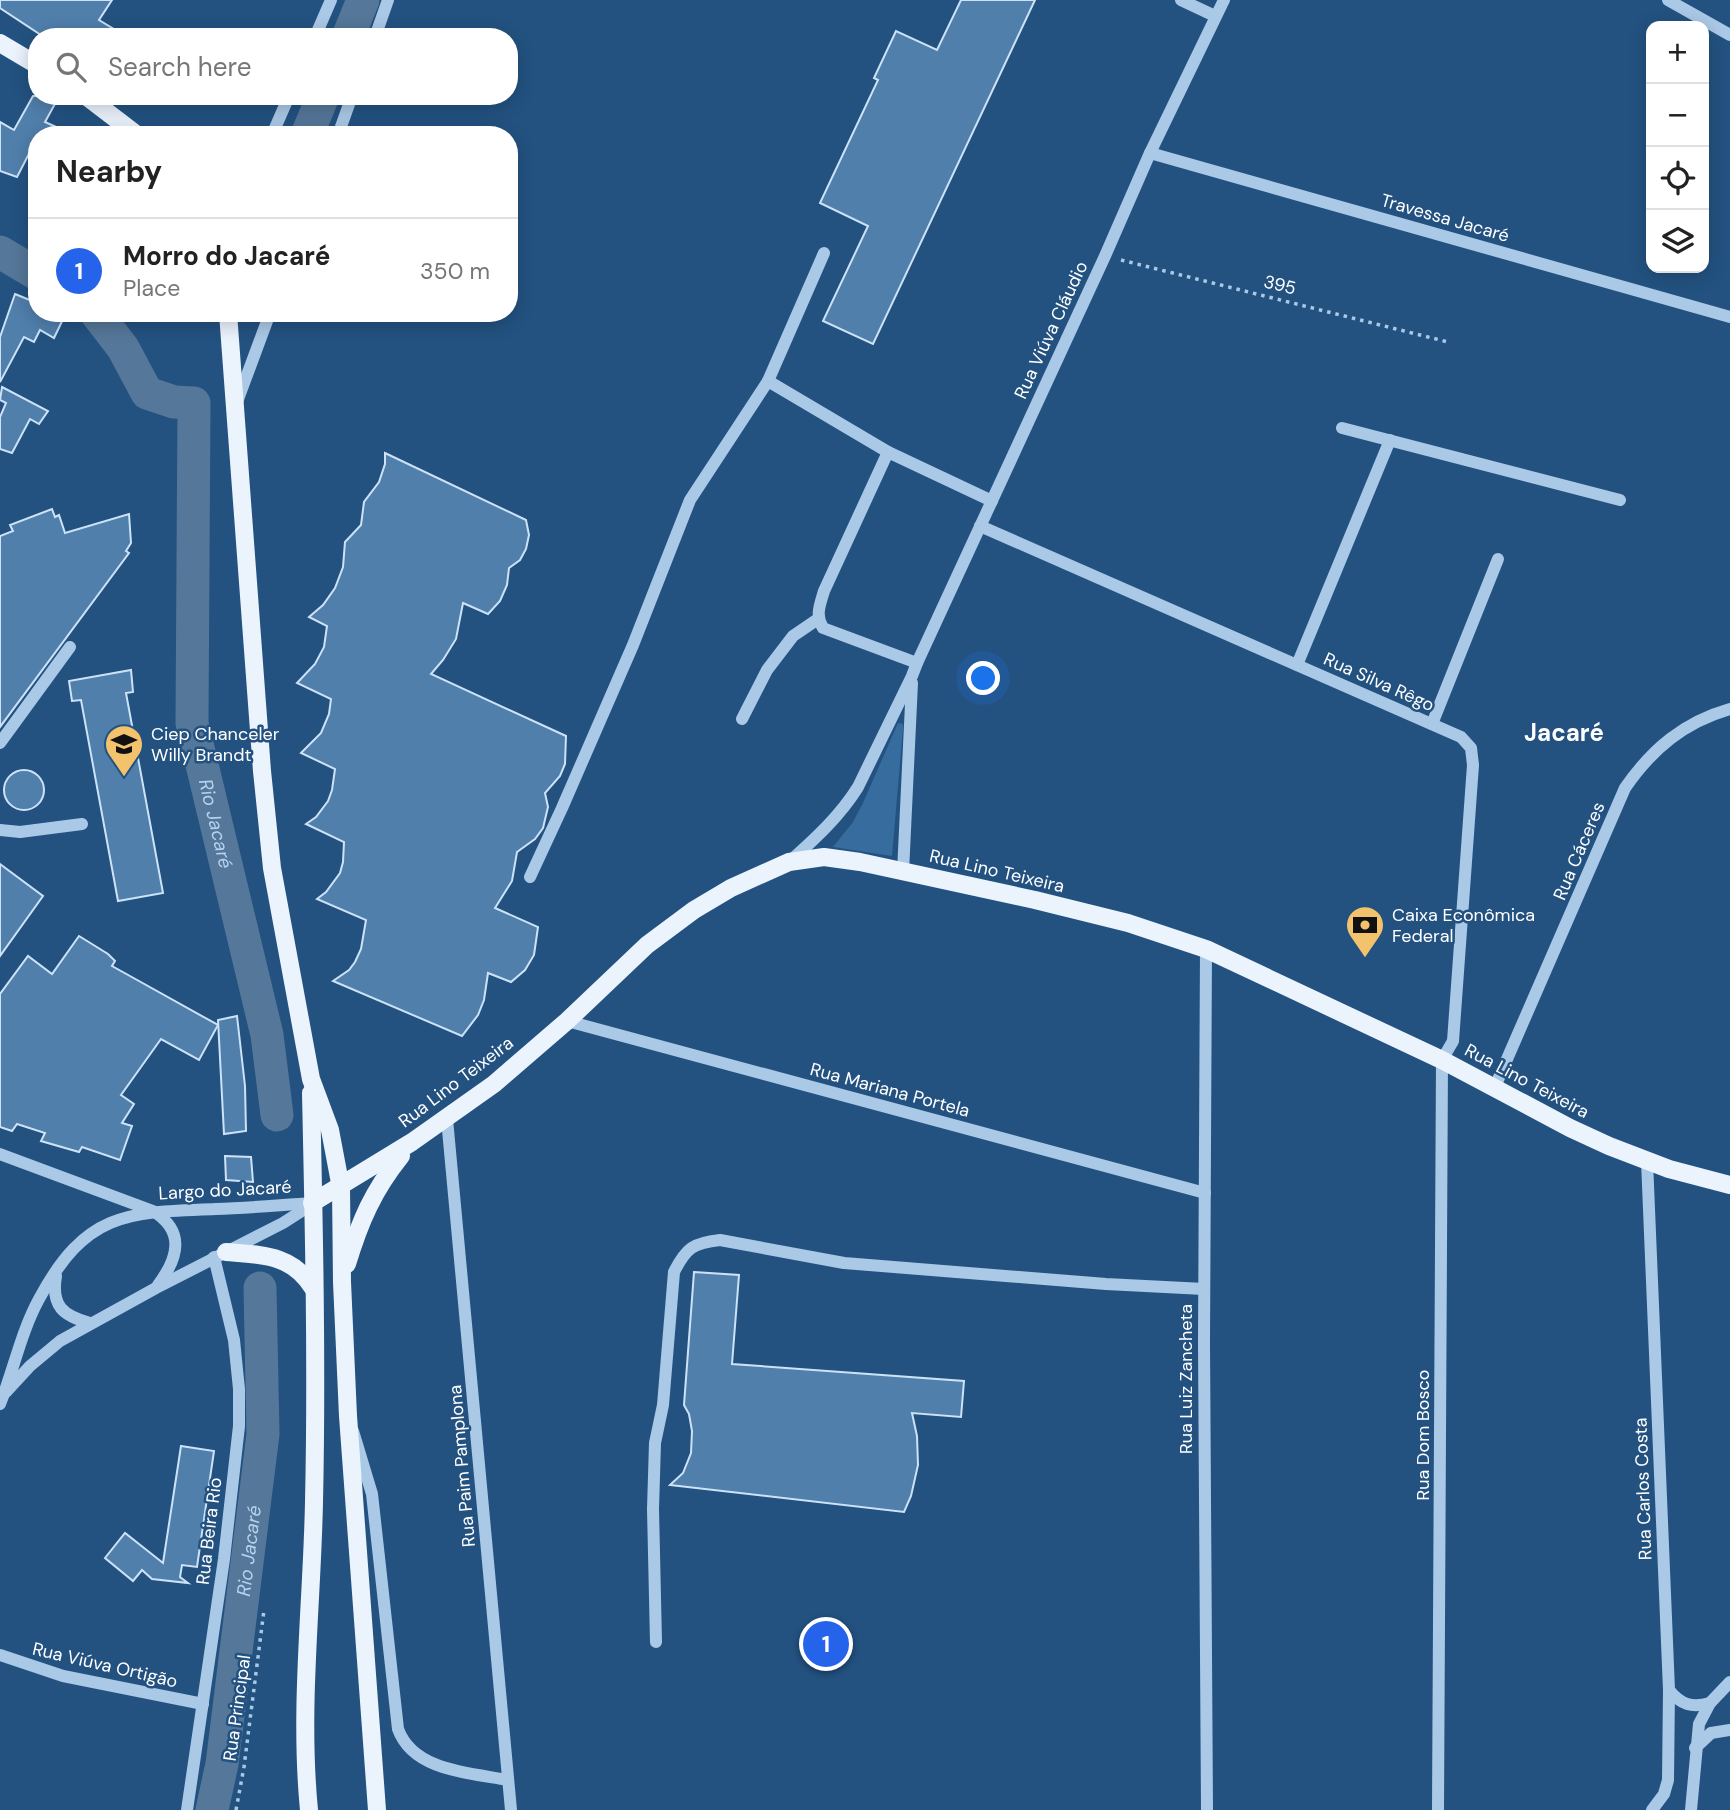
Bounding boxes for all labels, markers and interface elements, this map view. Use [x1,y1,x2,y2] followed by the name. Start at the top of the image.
[1646,21,1709,273] map controls
[1646,21,1709,84] button: +
[28,28,518,105] search box
[52,48,90,86] icon: search
[108,50,251,84] text: Search here
[1646,84,1709,147] button: −
[1646,147,1709,210] button: locate
[56,152,162,191] text: Nearby
[1378,188,1512,248] street label: Travessa Jacaré
[1646,210,1709,273] button: layers
[123,239,330,273] text: Morro do Jacaré
[75,256,83,286] text: 1
[420,256,490,286] text: 350 m
[1009,257,1093,403] street label: Rua Viúva Cláudio
[1261,269,1299,301] street label: 395
[123,273,180,303] text: Place
[1320,647,1438,717] street label: Rua Silva Rêgo
[966,661,1000,695] your location
[1524,717,1604,748] district label: Jacaré
[151,722,280,767] place label: Ciep Chanceler Willy Brandt
[103,723,145,778] school or university icon: Ciep Chanceler Willy Brandt
[193,776,239,871] water label: Rio Jacaré
[1548,798,1610,904] street label: Rua Cáceres
[927,844,1067,898] street label: Rua Lino Teixeira
[1392,903,1535,948] place label: Caixa Econômica Federal
[1344,904,1386,959] bank icon: Caixa Econômica Federal
[394,1031,518,1133] street label: Rua Lino Teixeira
[1461,1038,1593,1124] street label: Rua Lino Teixeira
[808,1057,972,1123] street label: Rua Mariana Portela
[158,1175,292,1205] street label: Largo do Jacaré
[1174,1304,1198,1454] street label: Rua Luiz Zancheta
[1411,1369,1435,1501] street label: Rua Dom Bosco
[443,1384,481,1548] street label: Rua Paim Pamplona
[1629,1417,1657,1561] street label: Rua Carlos Costa
[191,1476,227,1586] street label: Rua Beira Rio
[230,1504,267,1598] water label: Rio Jacaré
[803,1618,849,1670] pin: 1
[30,1637,180,1693] street label: Rua Viúva Ortigão
[218,1653,256,1763] street label: Rua Principal

